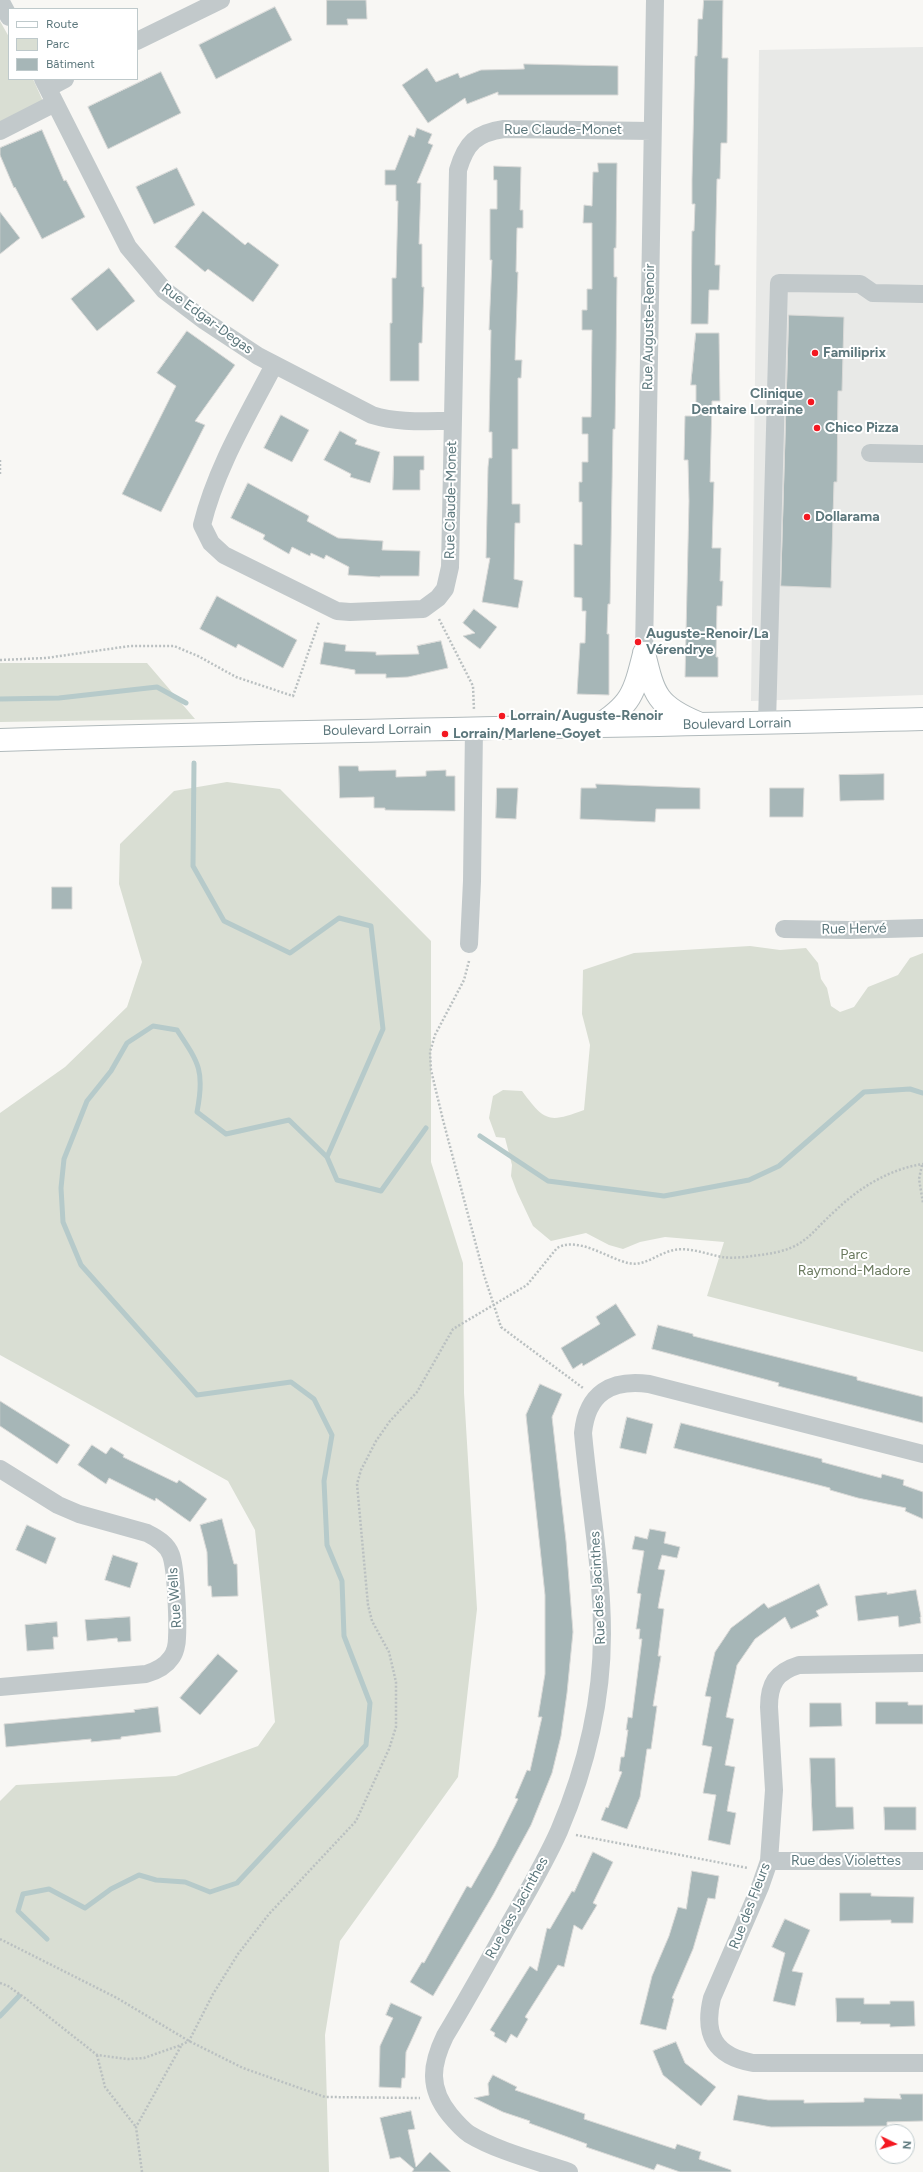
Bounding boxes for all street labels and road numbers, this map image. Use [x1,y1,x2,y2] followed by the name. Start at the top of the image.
[504,122,622,138] street label: Rue Claude-Monet
[639,264,659,390] street label: Rue Auguste-Renoir
[158,280,256,358] street label: Rue Edgar-Degas
[442,441,460,559] street label: Rue Claude-Monet
[682,715,792,733] street label: Boulevard Lorrain
[322,721,432,739] street label: Boulevard Lorrain
[821,920,887,938] street label: Rue Hervé
[587,1531,609,1645] street label: Rue des Jacinthes
[164,1567,186,1629] street label: Rue Wells
[791,1853,901,1869] street label: Rue des Violettes
[482,1854,552,1962] street label: Rue des Jacinthes
[726,1861,774,1951] street label: Rue des Fleurs

